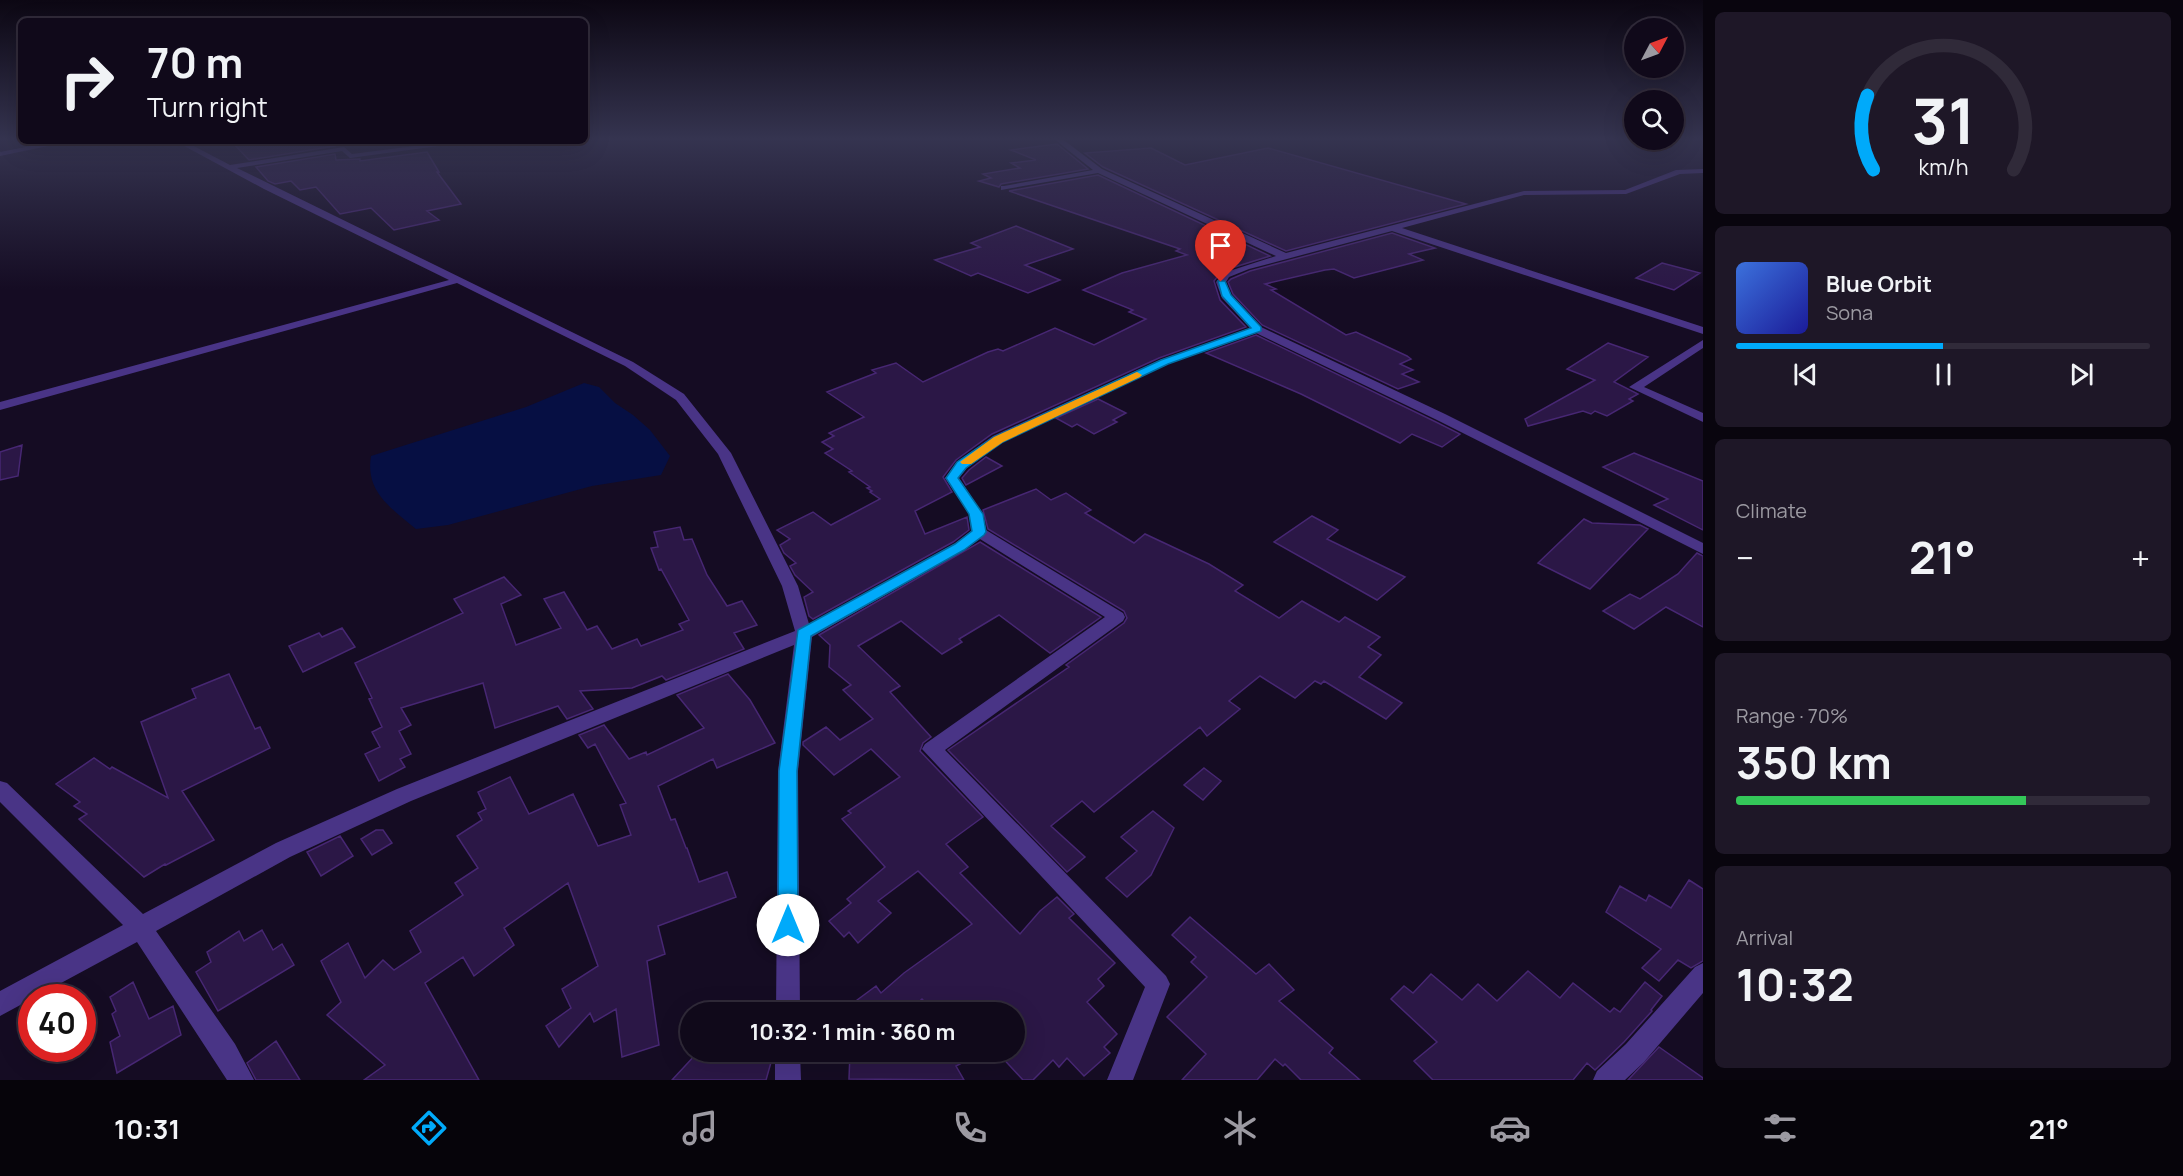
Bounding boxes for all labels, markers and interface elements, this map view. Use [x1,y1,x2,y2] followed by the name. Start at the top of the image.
[1624,18,1684,78] north arrow
[1624,18,1684,150] map controls
[147,33,243,91] text: 70 m
[48,42,126,120] icon: right
[1911,77,1975,163] text: 31
[147,88,268,125] text: Turn right
[1624,90,1684,150] button: search
[1918,152,1968,181] text: km/h
[1195,220,1246,282] pin
[1204,229,1237,262] icon: arrive
[1826,269,1932,299] text: Blue Orbit
[1826,299,1873,326] text: Sona
[1789,358,1822,391] icon: previous
[1927,358,1960,391] icon: pause
[2065,358,2098,391] icon: next
[1736,497,1807,524] text: Climate
[1909,526,1976,588] text: 21°
[1736,535,1754,580] text: −
[2131,535,2150,580] text: +
[1736,702,1848,729] text: Range · 70%
[1736,731,1892,793] text: 350 km
[756,893,820,957] position arrow
[1736,924,1793,951] text: Arrival
[1736,953,1854,1015] text: 10:32
[18,984,96,1062] speed limit sign: 40
[750,1017,955,1047] text: 10:32 · 1 min · 360 m
[408,1107,450,1149] icon: directions
[679,1107,721,1149] icon: music
[949,1107,991,1149] icon: phone
[1219,1107,1261,1149] icon: climate
[1489,1107,1531,1149] icon: car
[1759,1107,1801,1149] icon: filters
[114,1110,180,1147] text: 10:31
[2029,1110,2069,1147] text: 21°

